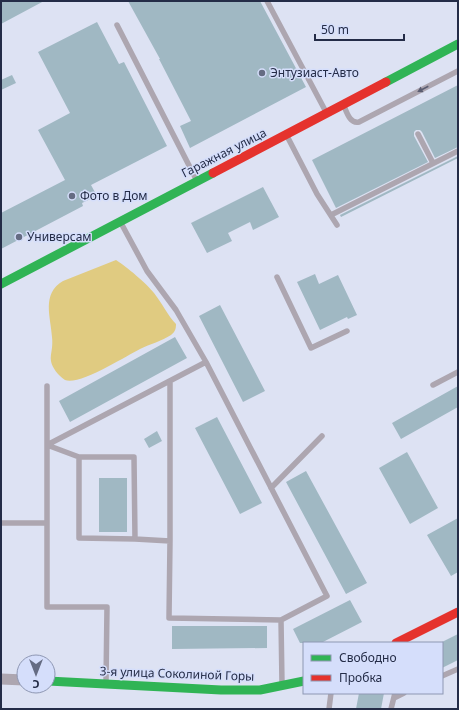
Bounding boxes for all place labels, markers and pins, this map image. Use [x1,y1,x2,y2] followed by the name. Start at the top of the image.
[270,64,359,81] place label: Энтузиаст-Авто
[257,68,267,78] marker: Энтузиаст-Авто
[80,187,148,204] place label: Фото в Дом
[67,191,77,201] marker: Фото в Дом
[27,228,92,245] place label: Универсам
[14,232,24,242] marker: Универсам

